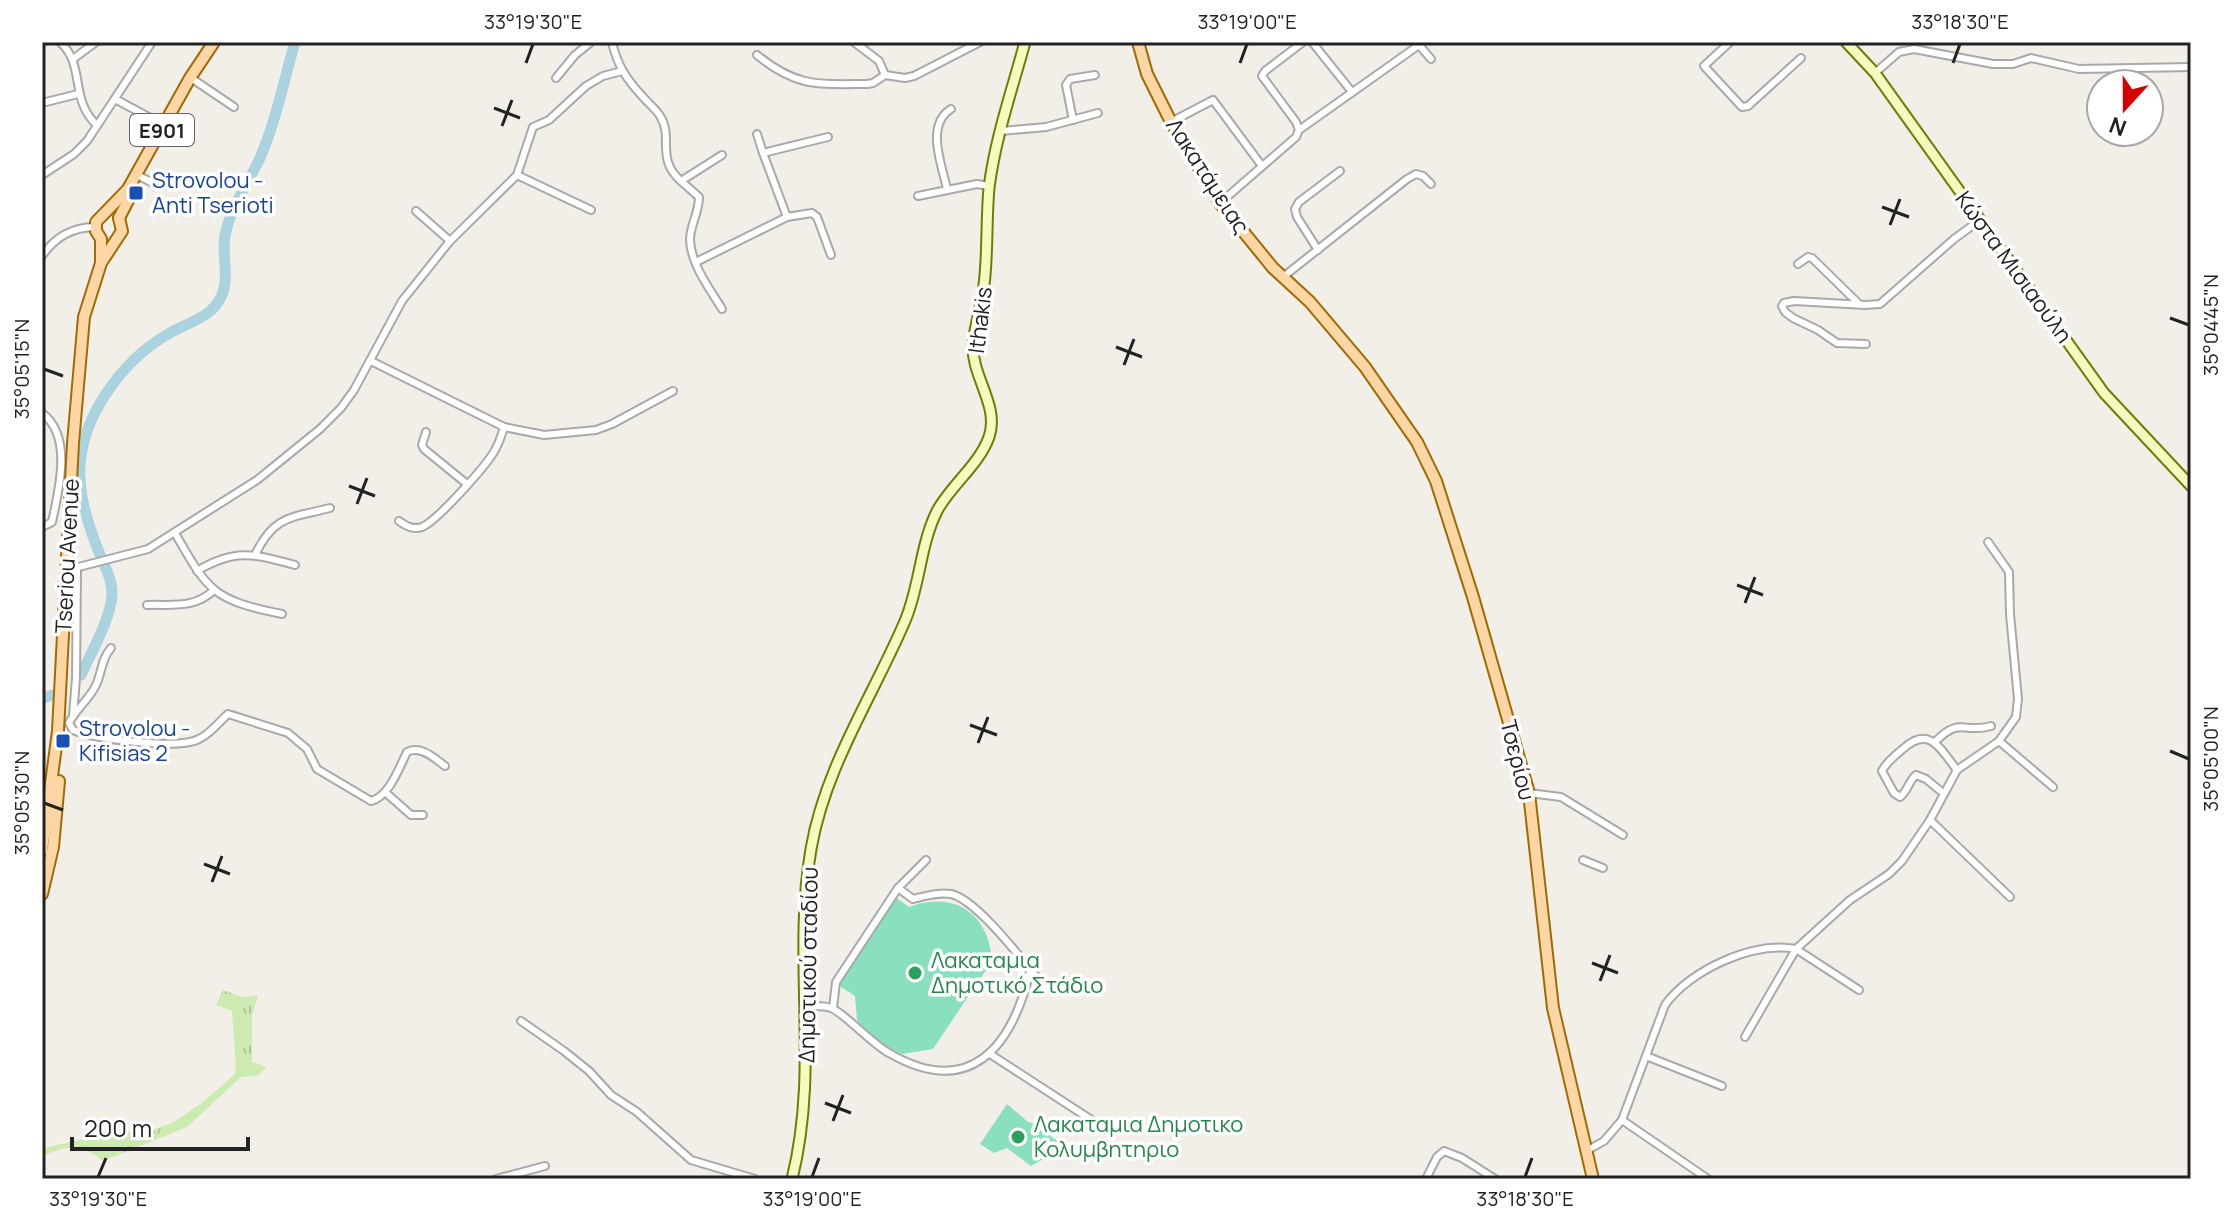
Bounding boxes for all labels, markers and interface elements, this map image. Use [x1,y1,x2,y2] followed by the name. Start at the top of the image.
[484,8,582,35] text: 33°19'30"E
[1197,8,1297,35] text: 33°19'00"E
[1911,8,2009,35] text: 33°18'30"E
[2085,68,2165,148] north arrow
[2105,110,2131,144] text: N
[1159,112,1257,240] street label: Λακατάμειας
[130,114,194,146] road number: E901
[152,165,274,220] place label: Strovolou - Anti Tserioti
[127,184,145,202] marker: Strovolou - Anti Tserioti
[1949,185,2079,349] street label: Κώστα Μισιαούλη
[2197,274,2224,376] text: 35°04'45"N
[961,285,999,355] street label: Ithakis
[8,319,35,419] text: 35°05'15"N
[48,478,86,634] street label: Tseriou Avenue
[2197,706,2224,812] text: 35°05'00"N
[79,713,190,768] place label: Strovolou - Kifisias 2
[1494,717,1542,803] street label: Τσερίου
[54,732,72,750] marker: Strovolou - Kifisias 2
[8,751,35,855] text: 35°05'30"N
[791,867,825,1063] street label: Δημοτικού σταδίου
[931,945,1103,1000] place label: Λακαταμια Δημοτικό Στάδιο
[906,964,924,982] marker: Λακαταμια Δημοτικό Στάδιο
[72,1101,248,1151] scale bar
[1034,1109,1243,1164] place label: Λακαταμια Δημοτικο Κολυμβητηριο
[84,1111,152,1144] text: 200 m
[1009,1128,1027,1146] marker: Λακαταμια Δημοτικο Κολυμβητηριο
[49,1185,147,1212] text: 33°19'30"E
[762,1185,862,1212] text: 33°19'00"E
[1476,1185,1574,1212] text: 33°18'30"E

